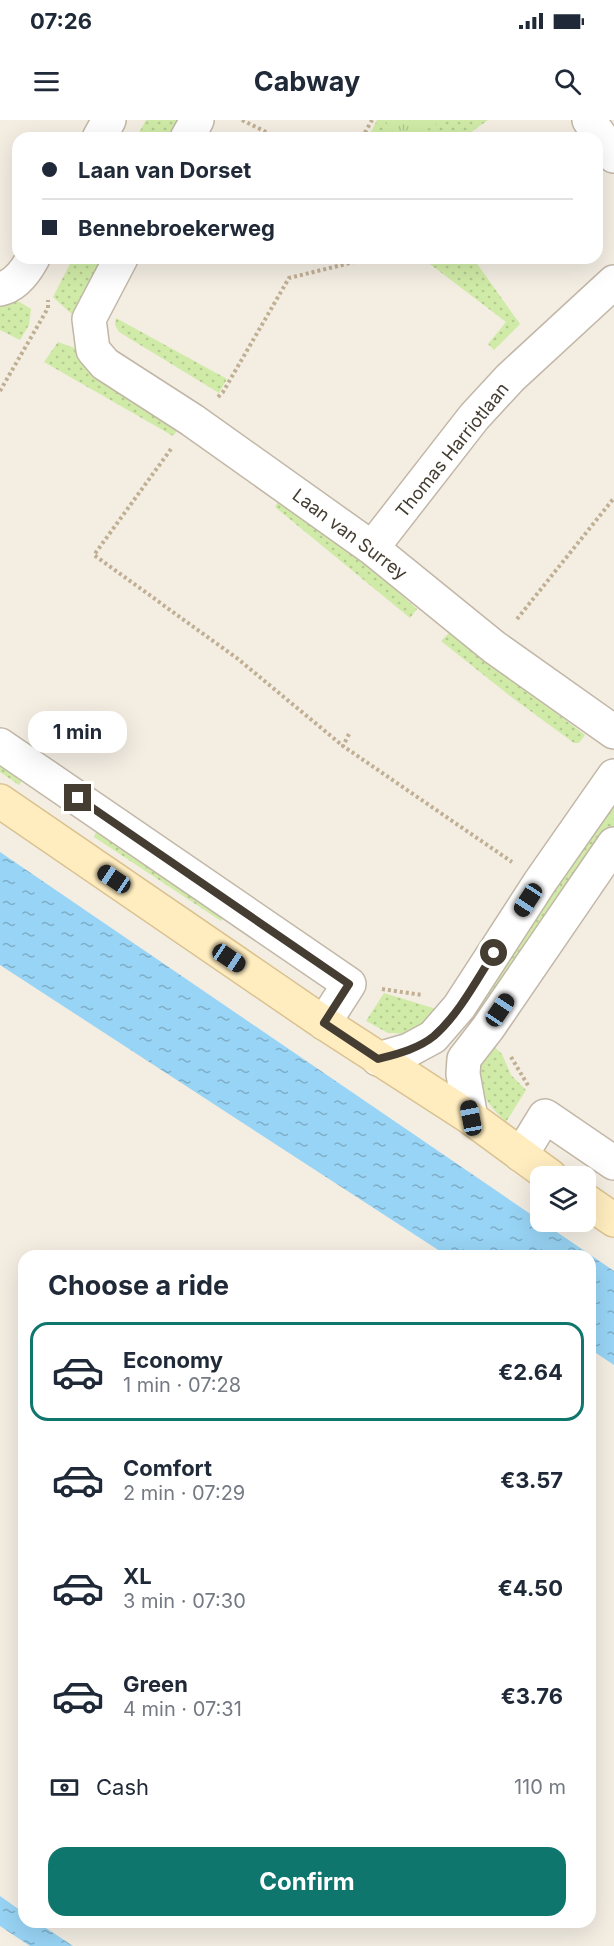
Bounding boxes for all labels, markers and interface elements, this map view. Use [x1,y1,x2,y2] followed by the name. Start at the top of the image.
[30,8,92,34] text: 07:26
[30,65,63,98] icon: menu
[254,65,360,98] text: Cabway
[551,65,584,98] icon: search
[78,157,251,183] text: Laan van Dorset
[78,215,275,241] text: Bennebroekerweg
[391,378,513,522] street label: Thomas Harriotlaan
[289,484,411,584] street label: Laan van Surrey
[28,711,128,753] callout: 1 min
[53,720,102,744] text: 1 min
[64,784,91,811] route end
[94,861,134,897] car
[511,880,545,920] car
[480,939,507,966] route start
[209,940,249,976] car
[482,990,518,1030] car
[459,1099,483,1137] car
[530,1166,596,1232] map controls
[530,1166,596,1232] button: layers
[48,1269,229,1302] text: Choose a ride
[51,1345,105,1399] icon: car
[123,1347,223,1373] text: Economy
[498,1359,563,1385] text: €2.64
[123,1373,241,1397] text: 1 min · 07:28
[51,1453,105,1507] icon: car
[123,1455,212,1481] text: Comfort
[500,1467,563,1493] text: €3.57
[123,1481,245,1505] text: 2 min · 07:29
[51,1561,105,1615] icon: car
[123,1563,152,1589] text: XL
[498,1575,563,1601] text: €4.50
[123,1589,246,1613] text: 3 min · 07:30
[51,1669,105,1723] icon: car
[123,1671,188,1697] text: Green
[501,1683,563,1709] text: €3.76
[123,1697,242,1721] text: 4 min · 07:31
[48,1771,81,1804] icon: cash
[96,1774,149,1800] text: Cash
[514,1775,566,1799] text: 110 m
[48,1847,566,1916] button: Confirm

